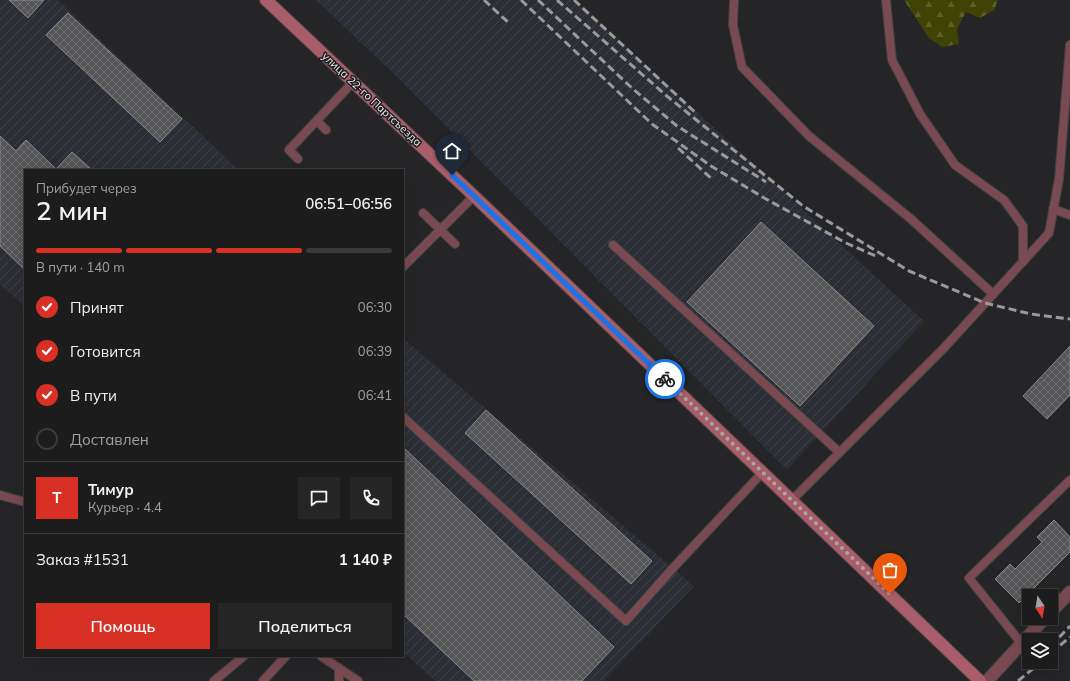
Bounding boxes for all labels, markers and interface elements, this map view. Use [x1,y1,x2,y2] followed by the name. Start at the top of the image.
[319,49,425,149] street label: улица 22-го Партсъезда
[435,134,469,175] pin
[441,140,463,162] icon: home
[36,180,137,196] text: Прибудет через
[36,194,108,227] text: 2 мин
[305,194,392,213] text: 06:51–06:56
[36,259,125,275] text: В пути · 140 m
[36,296,58,318] icon: check
[70,298,124,317] text: Принят
[358,299,392,315] text: 06:30
[36,340,58,362] icon: check
[70,342,141,361] text: Готовится
[358,343,392,359] text: 06:39
[645,359,685,399] courier
[654,368,676,390] icon: bike
[36,384,58,406] icon: check
[70,386,117,405] text: В пути
[358,387,392,403] text: 06:41
[70,430,149,449] text: Доставлен
[298,477,340,519] button: chat
[350,477,392,519] button: phone
[88,480,134,499] text: Тимур
[52,488,62,507] text: Т
[88,499,162,515] text: Курьер · 4.4
[36,550,129,569] text: Заказ #1531
[339,550,392,569] text: 1 140 ₽
[873,553,907,594] pin
[879,559,901,581] icon: bag
[1022,589,1058,625] north arrow
[1022,589,1058,669] map controls
[36,603,210,649] button: Помощь
[218,603,392,649] button: Поделиться
[1022,633,1058,669] button: layers

